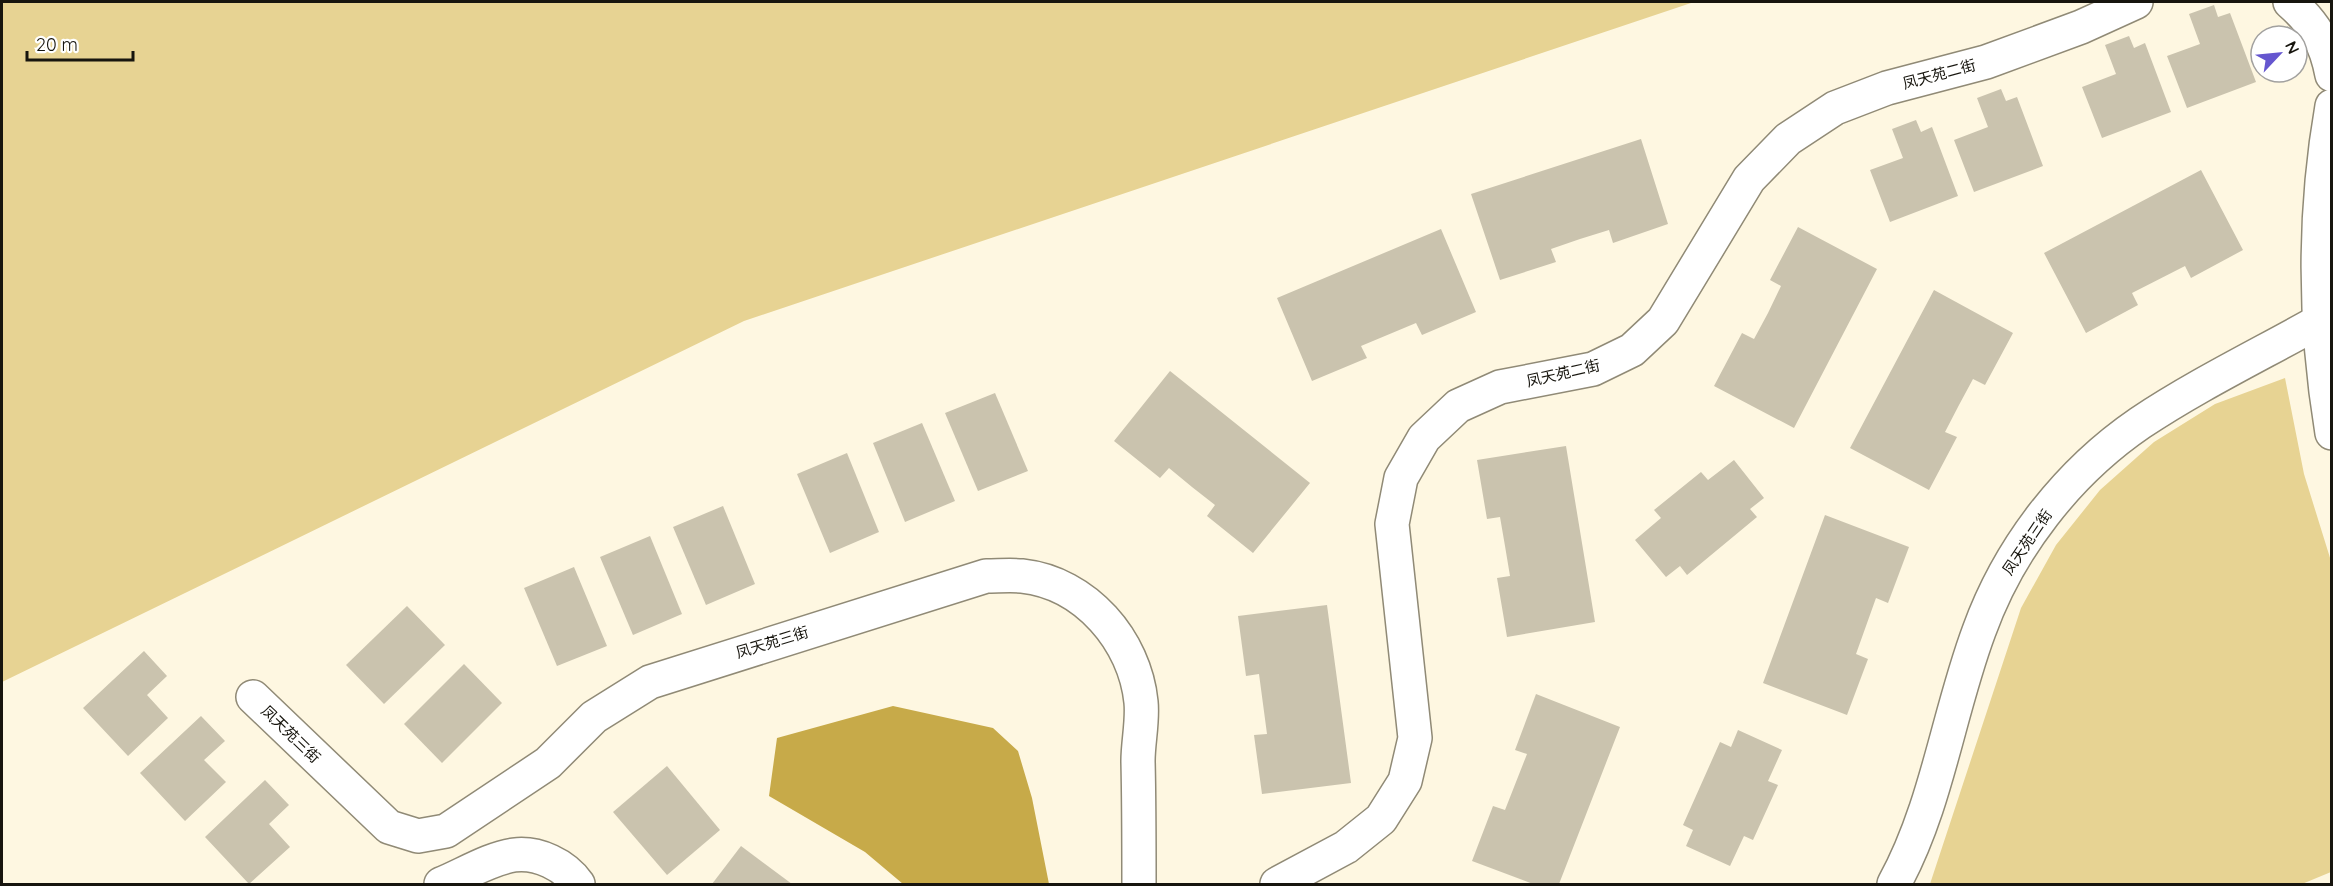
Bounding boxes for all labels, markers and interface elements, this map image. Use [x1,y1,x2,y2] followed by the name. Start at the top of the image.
[27,24,134,62] scale bar
[2249,24,2309,84] north arrow
[36,33,78,56] text: 20 m
[2281,38,2304,57] text: N
[1900,55,1978,93] street label: 凤天苑二街
[1524,355,1602,391] street label: 凤天苑二街
[1998,506,2056,578] street label: 凤天苑三街
[733,622,811,662] street label: 凤天苑三街
[257,701,325,767] street label: 凤天苑三街

